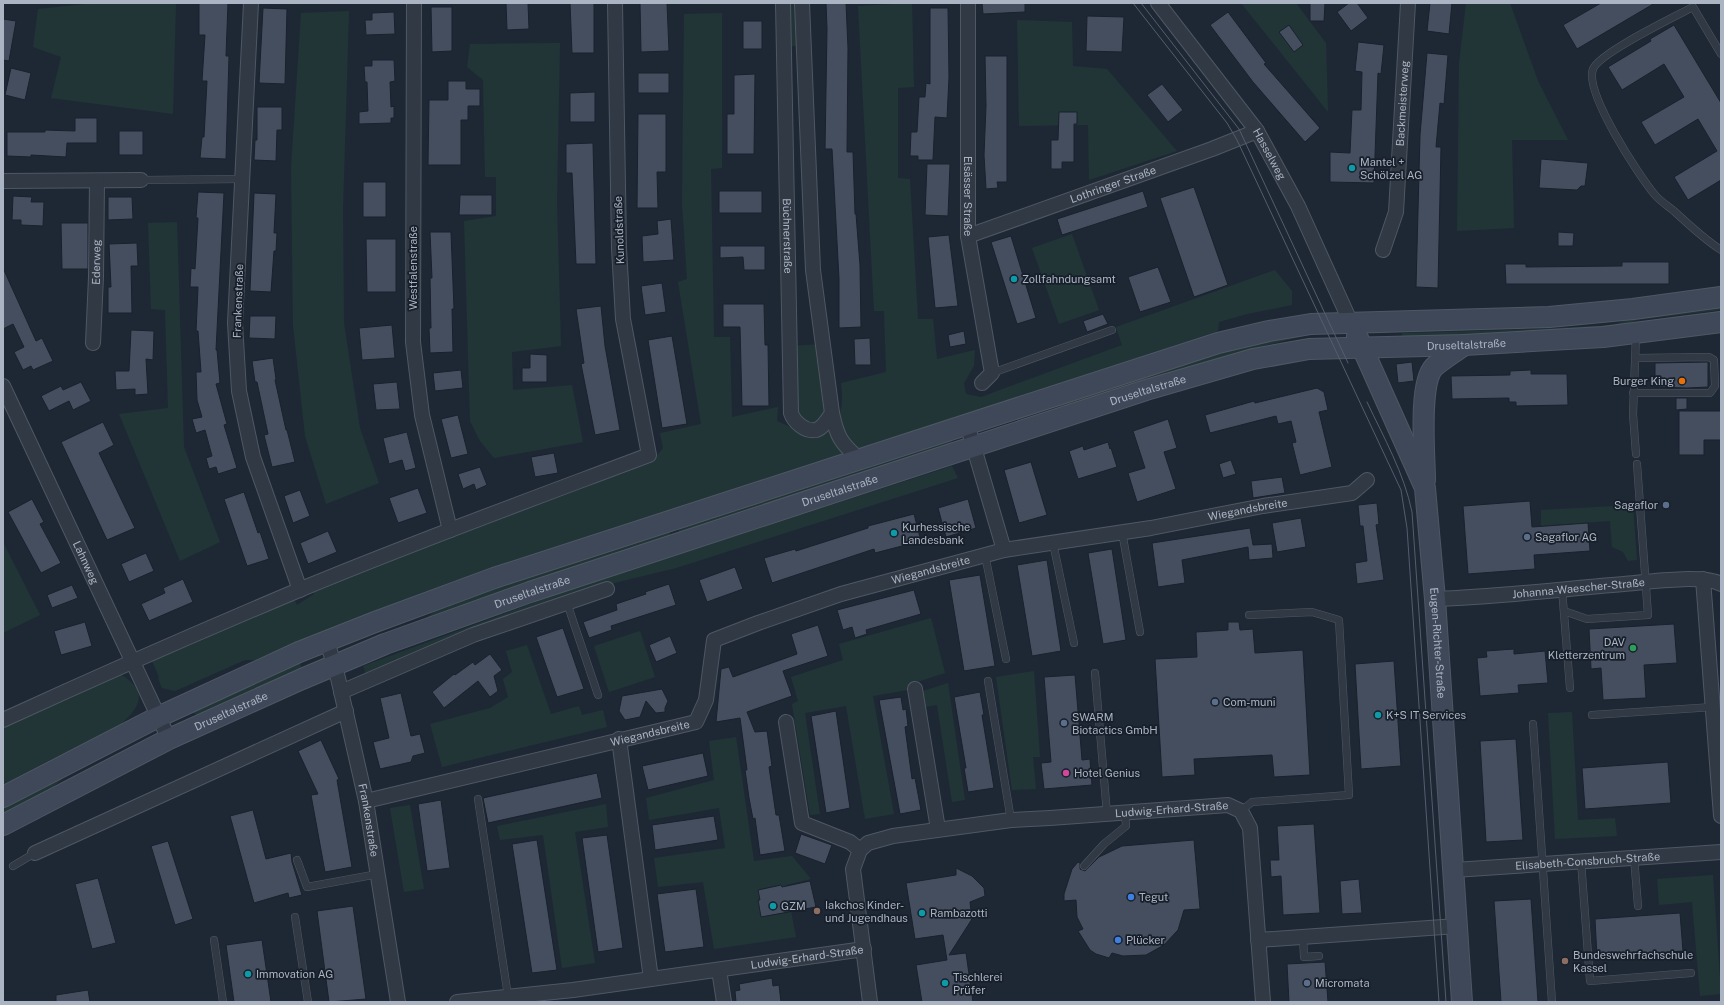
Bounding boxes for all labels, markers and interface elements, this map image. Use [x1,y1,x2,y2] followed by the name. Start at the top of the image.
[1394,60,1411,147] street label: Backmeisterweg
[1251,126,1288,182] street label: Hasselweg
[962,156,974,236] street label: Elsässer Straße
[1360,156,1422,181] place label: Mantel + Schölzel AG
[1068,163,1158,205] street label: Lothringer Straße
[1347,163,1357,173] marker: Mantel + Schölzel AG
[612,196,626,264] street label: Kunoldstraße
[781,198,794,274] street label: Büchnerstraße
[407,226,419,310] street label: Westfalenstraße
[90,239,102,285] street label: Ederweg
[231,264,245,338] street label: Frankenstraße
[1022,273,1116,285] place label: Zollfahndungsamt
[1009,274,1019,284] marker: Zollfahndungsamt
[1427,337,1506,352] street label: Druseltalstraße
[1108,373,1187,408] street label: Druseltalstraße
[1613,375,1674,387] place label: Burger King
[1677,376,1687,386] marker: Burger King
[800,472,879,508] street label: Druseltalstraße
[1207,496,1288,523] street label: Wiegandsbreite
[1614,499,1658,511] place label: Sagaflor
[1661,500,1671,510] marker: Sagaflor
[902,521,970,546] place label: Kurhessische Landesbank
[889,528,899,538] marker: Kurhessische Landesbank
[1535,531,1597,543] place label: Sagaflor AG
[1522,532,1532,542] marker: Sagaflor AG
[71,539,101,586] street label: Lahnweg
[890,553,971,586] street label: Wiegandsbreite
[493,573,571,610] street label: Druseltalstraße
[1512,576,1645,600] street label: Johanna-Waescher-Straße
[1428,587,1448,699] street label: Eugen-Richter-Straße
[1548,636,1626,661] place label: DAV Kletterzentrum
[1628,643,1638,653] marker: DAV Kletterzentrum
[192,689,270,733] street label: Druseltalstraße
[1223,696,1276,708] place label: Com-muni
[1210,697,1220,707] marker: Com-muni
[1386,709,1466,721] place label: K+S IT Services
[1373,710,1383,720] marker: K+S IT Services
[1072,711,1158,736] place label: SWARM Biotactics GmbH
[609,718,691,748] street label: Wiegandsbreite
[1059,718,1069,728] marker: SWARM Biotactics GmbH
[1074,767,1140,779] place label: Hotel Genius
[1061,768,1071,778] marker: Hotel Genius
[356,782,381,858] street label: Frankenstraße
[1114,799,1229,819] street label: Ludwig-Erhard-Straße
[1515,850,1661,872] street label: Elisabeth-Consbruch-Straße
[1139,891,1168,903] place label: Tegut
[1126,892,1136,902] marker: Tegut
[825,899,908,924] place label: Iakchos Kinder- und Jugendhaus
[781,900,806,912] place label: GZM
[768,901,778,911] marker: GZM
[812,906,822,916] marker: Iakchos Kinder- und Jugendhaus
[930,907,987,919] place label: Rambazotti
[917,908,927,918] marker: Rambazotti
[1126,934,1165,946] place label: Plücker
[1113,935,1123,945] marker: Plücker
[750,943,864,971] street label: Ludwig-Erhard-Straße
[1573,949,1693,974] place label: Bundeswehrfachschule Kassel
[1560,956,1570,966] marker: Bundeswehrfachschule Kassel
[256,968,333,980] place label: Immovation AG
[243,969,253,979] marker: Immovation AG
[953,971,1003,996] place label: Tischlerei Prüfer
[1315,977,1369,989] place label: Micromata
[940,978,950,988] marker: Tischlerei Prüfer
[1302,978,1312,988] marker: Micromata

